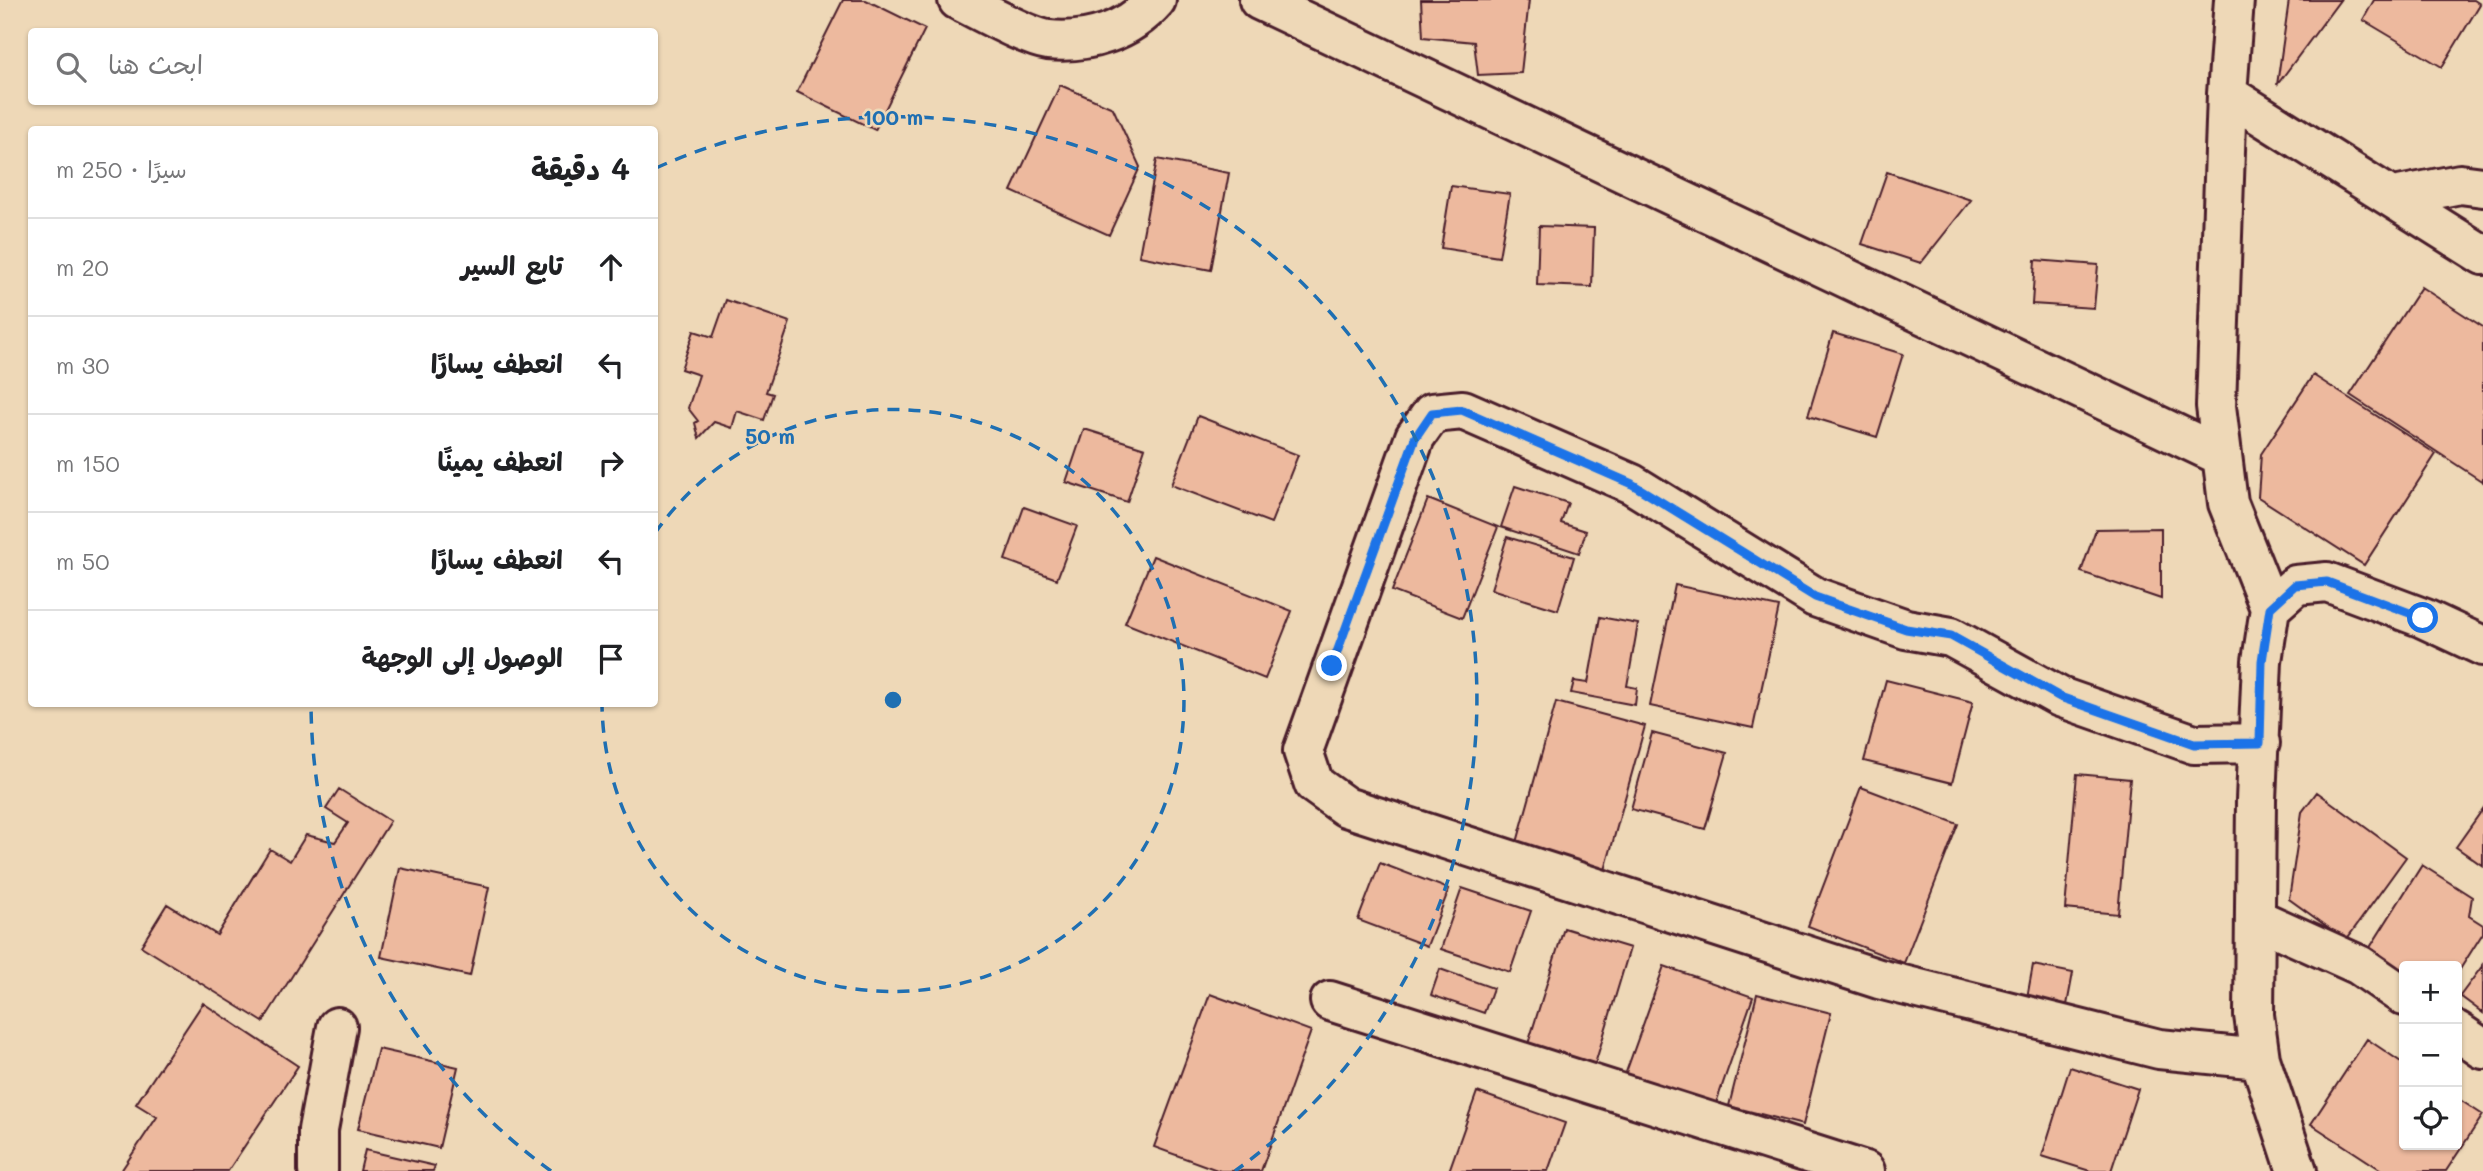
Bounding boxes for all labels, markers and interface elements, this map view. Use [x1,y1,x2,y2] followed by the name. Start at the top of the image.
[28,28,658,105] search box
[108,47,203,81] text: ابحث هنا
[52,48,90,86] icon: search
[863,103,923,130] text: 100 m
[531,148,630,188] text: 4 دقيقة
[56,154,187,184] text: سيرًا · 250 m
[461,248,563,282] text: تابع السير
[592,248,630,286] icon: ahead
[56,252,109,282] text: 20 m
[431,346,563,380] text: انعطف يسارًا
[592,346,630,384] icon: left
[56,350,109,380] text: 30 m
[745,422,795,449] text: 50 m
[438,444,563,478] text: انعطف يمينًا
[592,444,630,482] icon: right
[56,448,120,478] text: 150 m
[431,542,563,576] text: انعطف يسارًا
[592,542,630,580] icon: left
[56,546,109,576] text: 50 m
[2407,602,2438,633] route start
[361,640,563,674] text: الوصول إلى الوجهة
[592,640,630,678] icon: arrive
[1316,650,1347,681] route end
[881,688,905,712] centre of rings
[2399,961,2462,1150] map controls
[2399,961,2462,1024] button: +
[2399,1024,2462,1087] button: −
[2399,1087,2462,1150] button: locate

